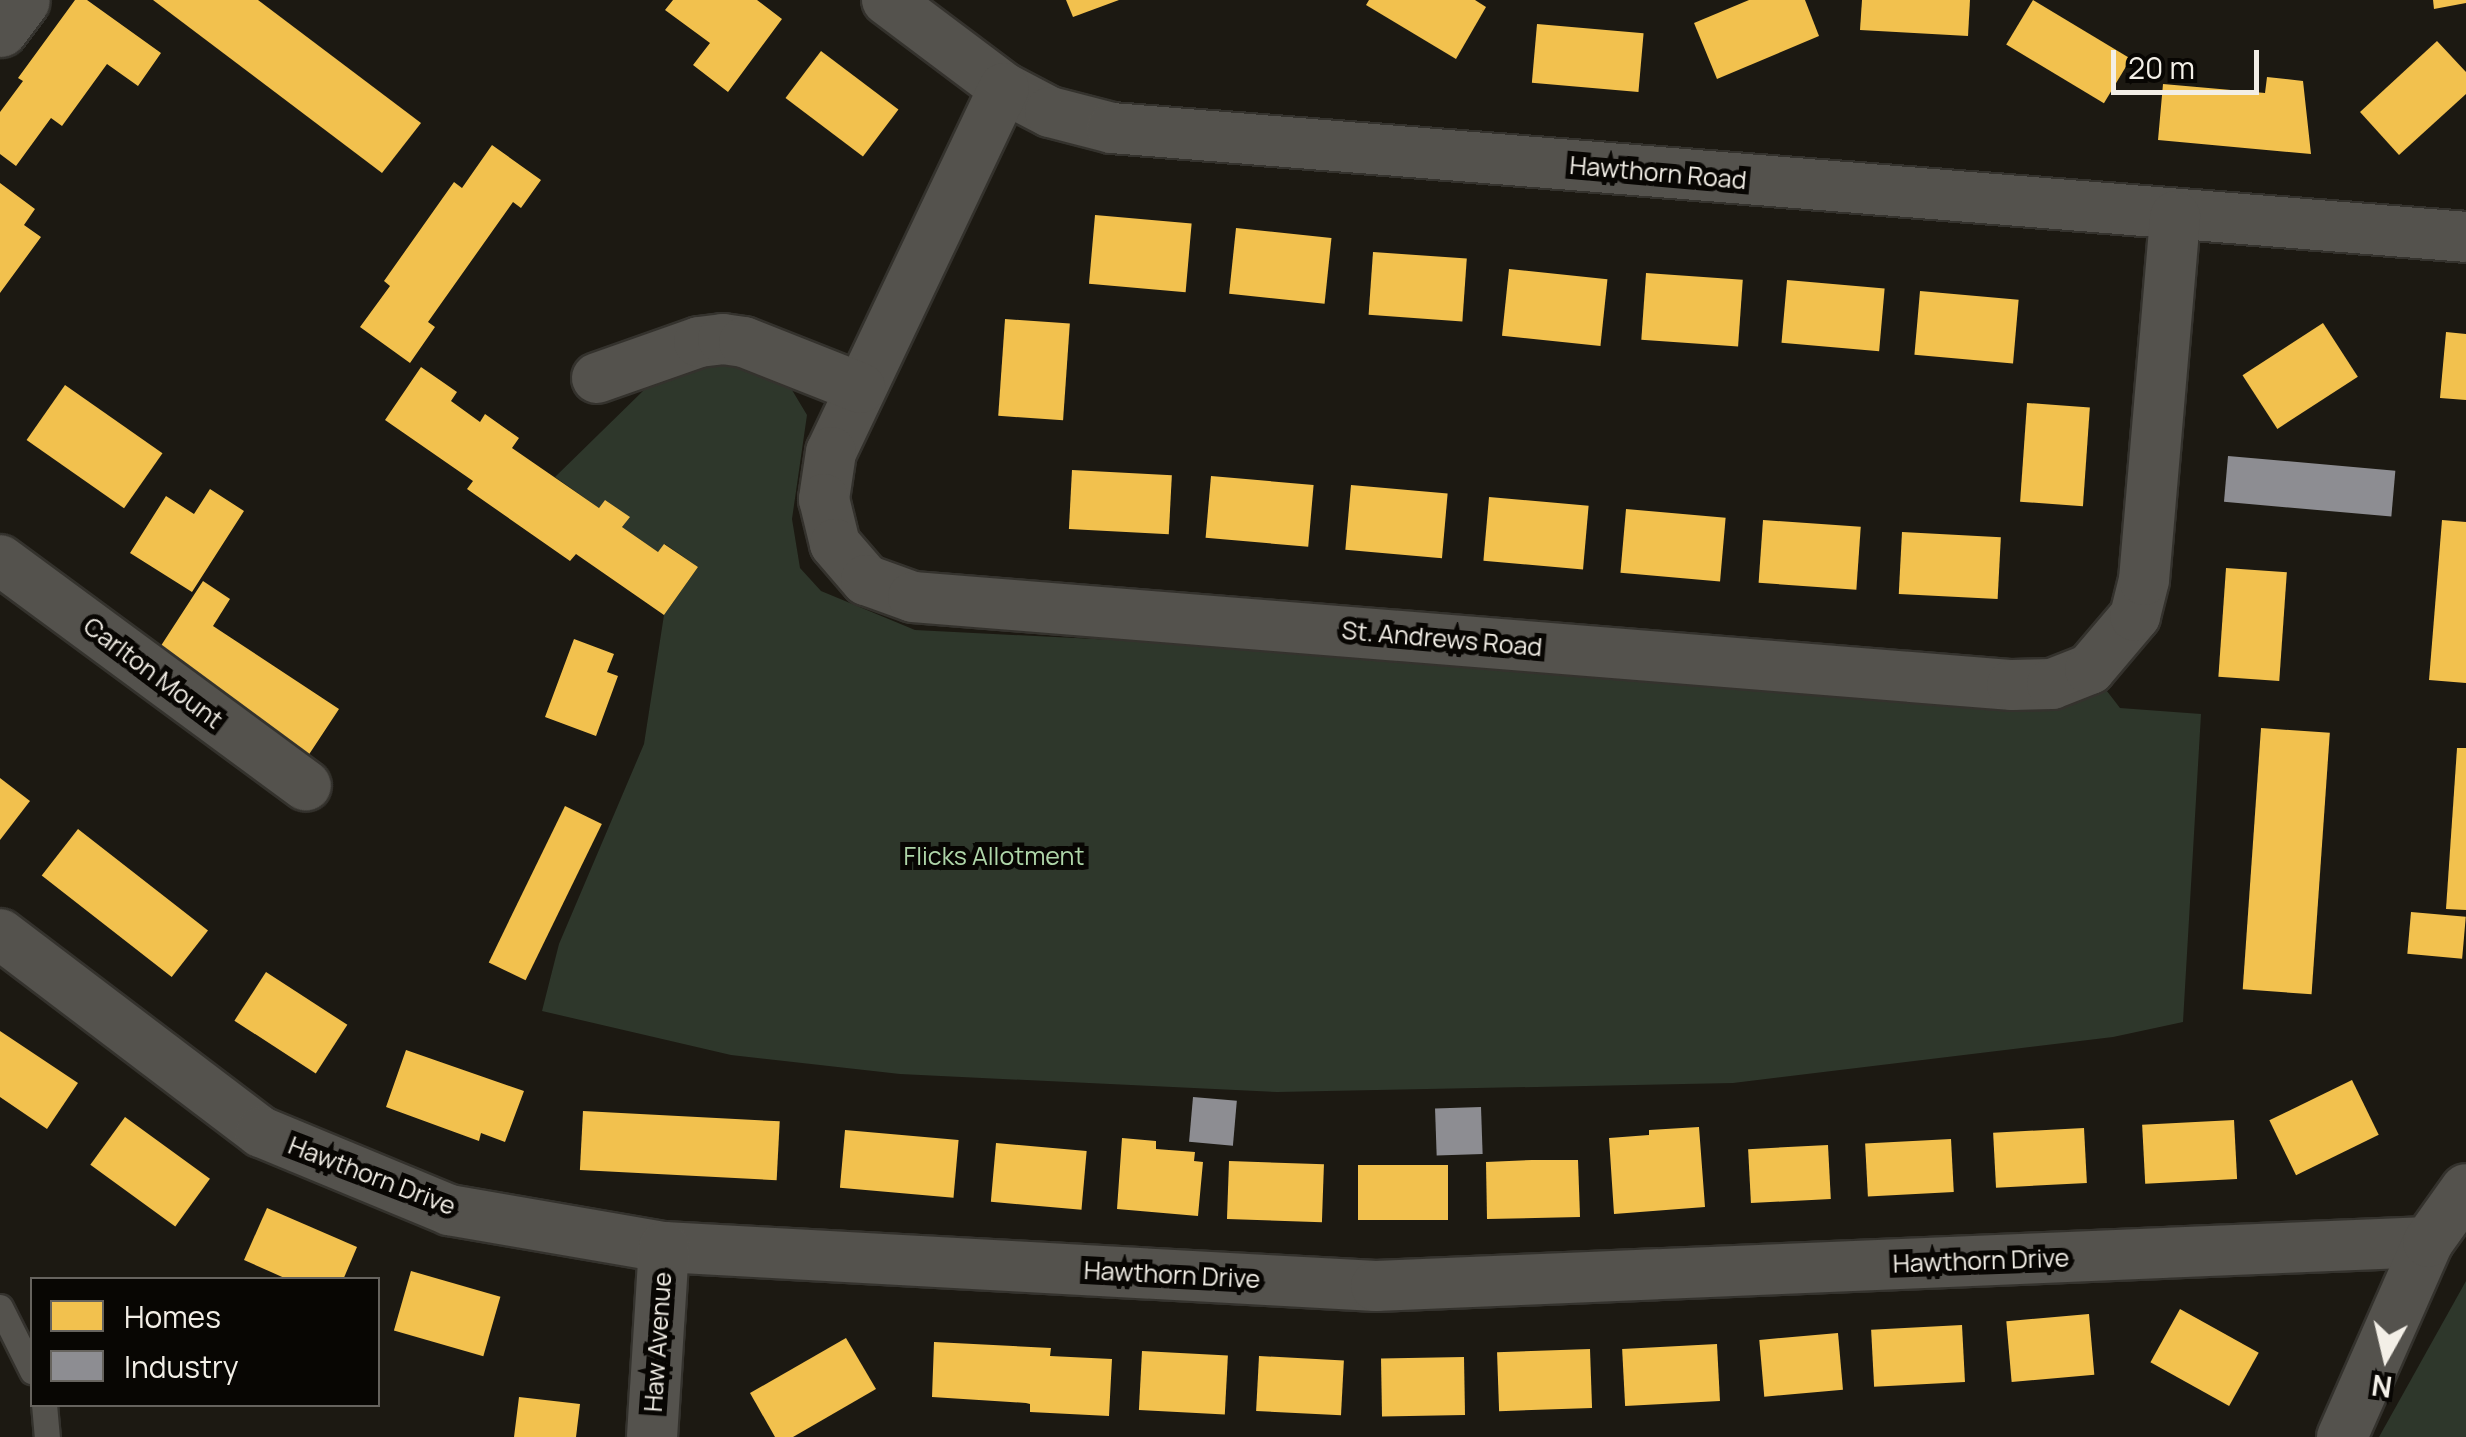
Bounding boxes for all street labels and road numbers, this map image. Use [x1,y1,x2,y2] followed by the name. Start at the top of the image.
[1568,150,1748,196] street label: Hawthorn Road
[78,611,228,735] street label: Carlton Mount
[1341,615,1543,663] street label: St. Andrews Road
[284,1130,460,1222] street label: Hawthorn Drive
[1892,1243,2070,1279] street label: Hawthorn Drive
[1083,1255,1261,1295] street label: Hawthorn Drive
[638,1271,678,1413] street label: Haw Avenue

